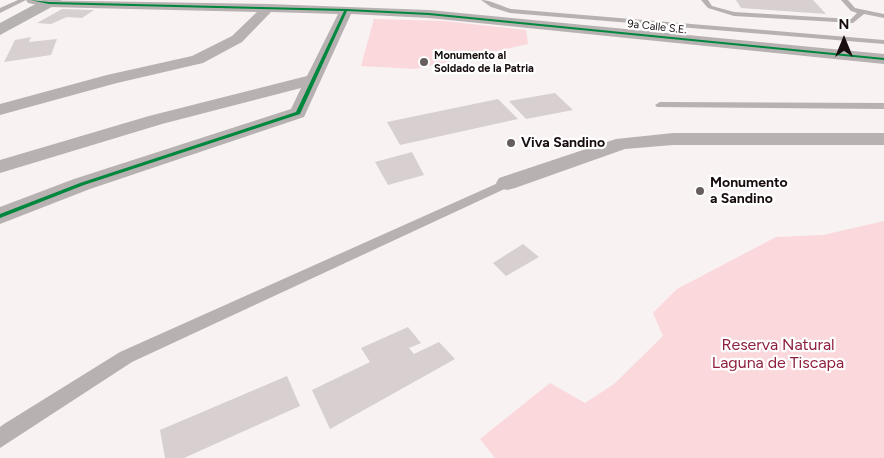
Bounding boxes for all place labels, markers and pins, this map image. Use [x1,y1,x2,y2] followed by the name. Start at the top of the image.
[434,49,534,75] place label: Monumento al Soldado de la Patria
[418,56,430,68] marker: Monumento al Soldado de la Patria
[521,135,605,151] place label: Viva Sandino
[505,137,517,149] marker: Viva Sandino
[710,175,788,208] place label: Monumento a Sandino
[694,185,706,197] marker: Monumento a Sandino

